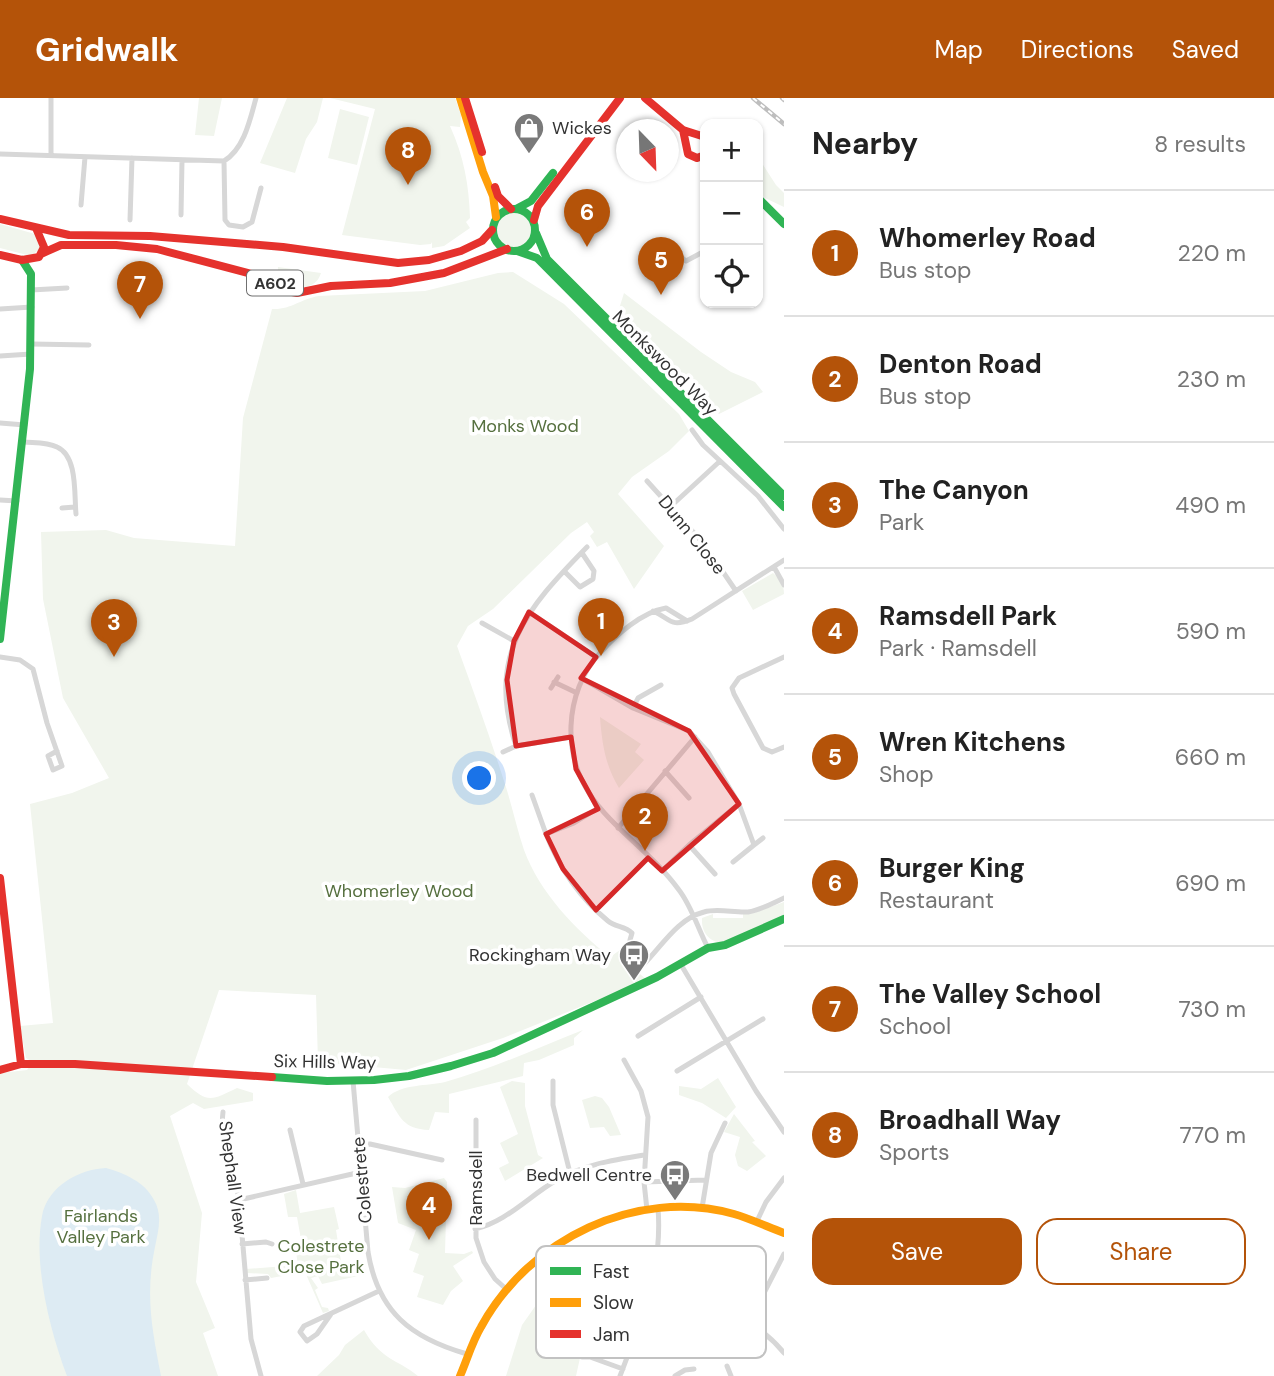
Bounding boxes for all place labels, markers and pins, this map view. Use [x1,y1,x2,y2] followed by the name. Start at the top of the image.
[512,111,546,155] shop icon: Wickes
[552,116,612,140] place label: Wickes
[385,127,431,185] pin: 8
[564,189,610,247] pin: 6
[638,237,684,295] pin: 5
[117,261,163,319] pin: 7
[578,598,624,656] pin: 1
[91,599,137,657] pin: 3
[622,793,668,851] pin: 2
[617,938,651,982] bus stop icon: Rockingham Way
[469,943,611,967] place label: Rockingham Way
[658,1158,692,1202] bus stop icon: Bedwell Centre
[526,1163,652,1187] place label: Bedwell Centre
[406,1182,452,1240] pin: 4

